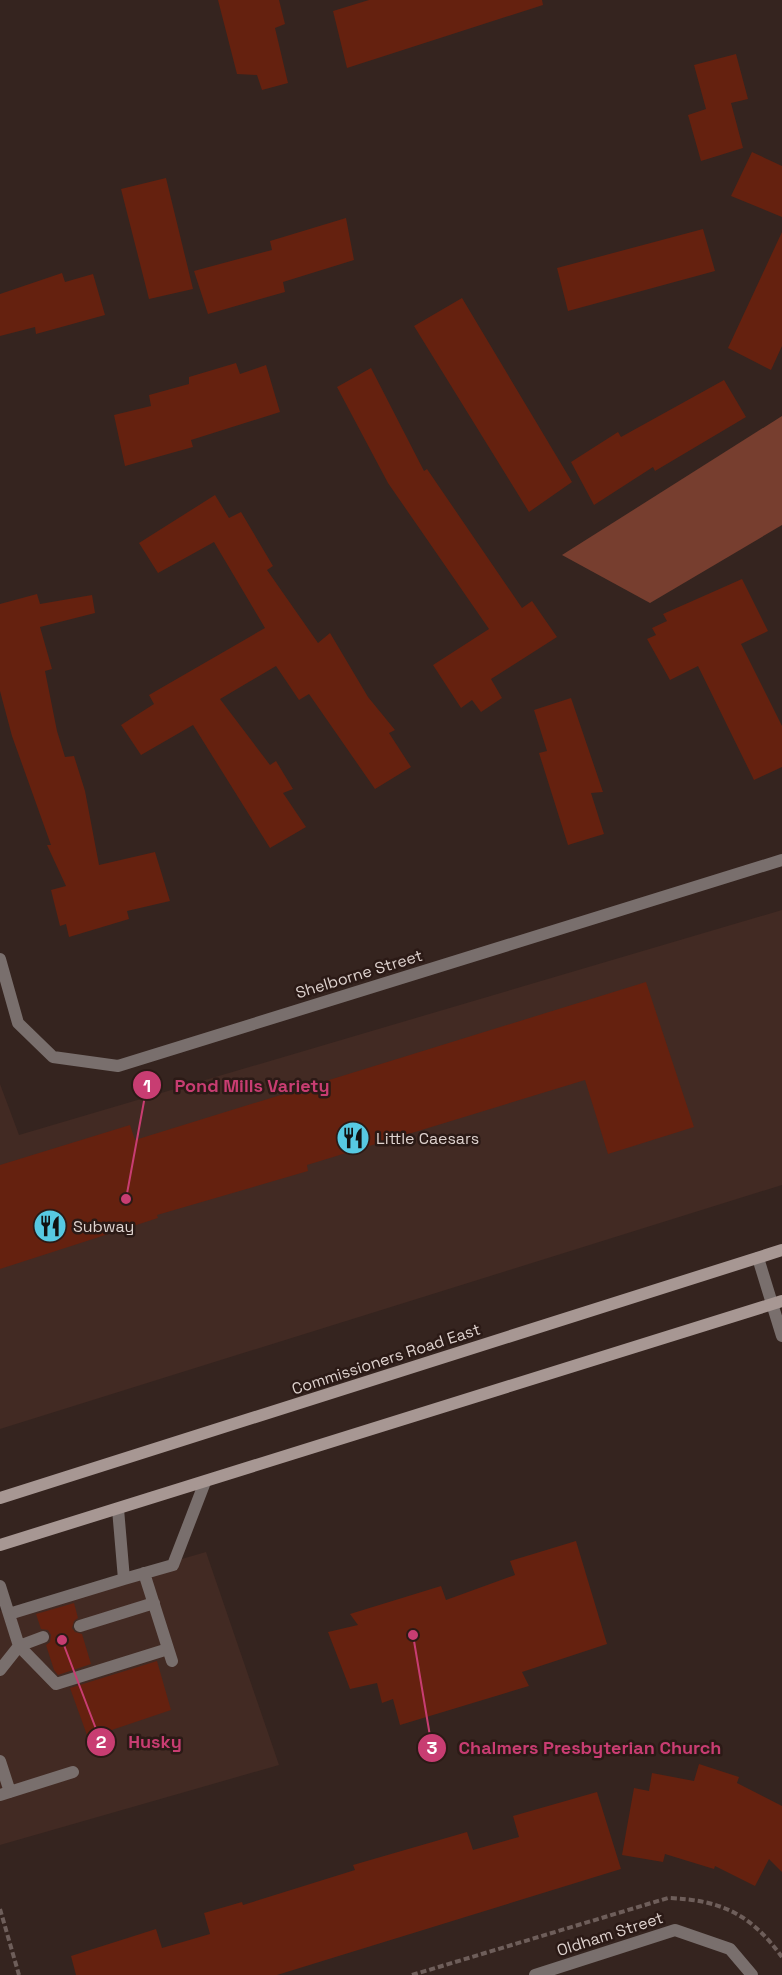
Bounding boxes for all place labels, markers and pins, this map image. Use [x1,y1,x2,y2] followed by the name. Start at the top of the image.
[132,1067,342,1103] callout: Pond Mills Variety
[335,1120,371,1156] restaurant icon: Little Caesars
[376,1128,479,1149] place label: Little Caesars
[32,1208,68,1244] restaurant icon: Subway
[73,1216,134,1237] place label: Subway
[86,1724,194,1760] callout: Husky
[417,1730,734,1766] callout: Chalmers Presbyterian Church

